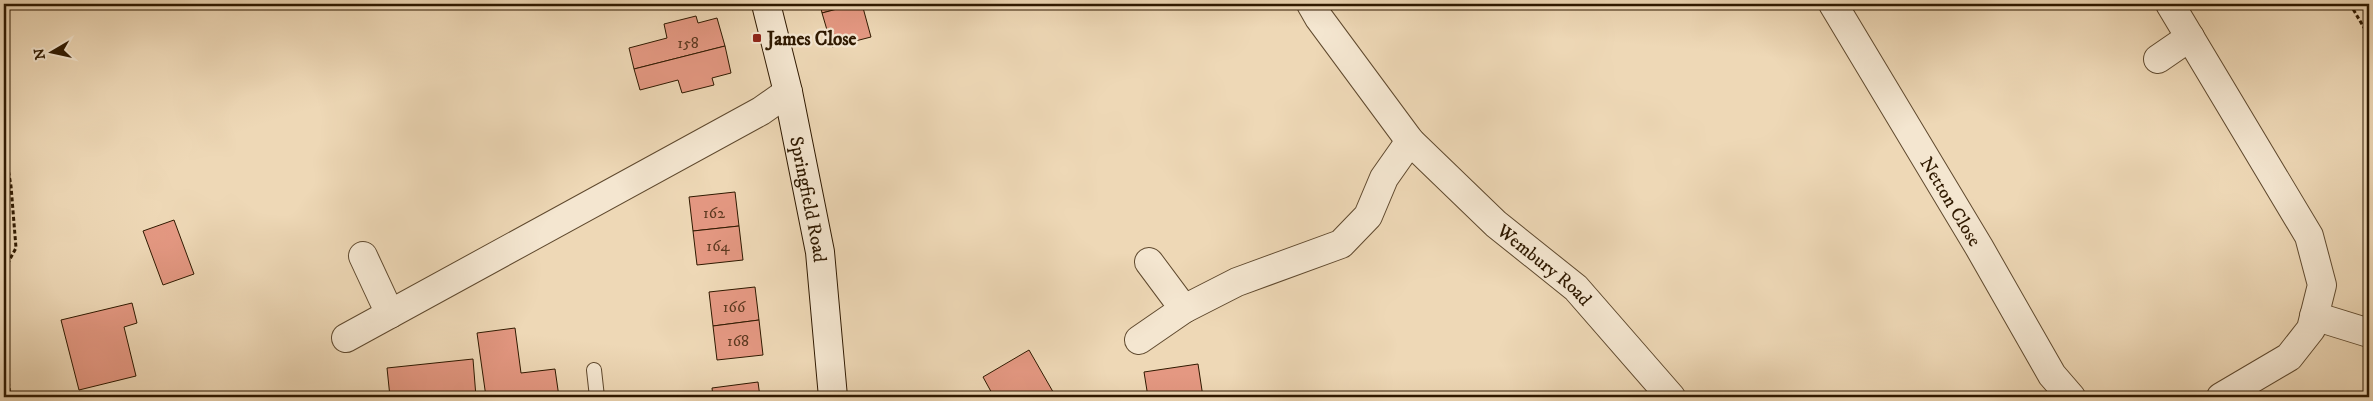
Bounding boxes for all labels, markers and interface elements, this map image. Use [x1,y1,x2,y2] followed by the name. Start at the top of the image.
[28,28,78,78] north arrow
[765,28,857,51] place label: James Close
[751,32,763,44] marker: James Close
[677,33,699,53] house number: 158
[30,46,50,61] text: N
[784,135,831,264] street label: Springfield Road
[1914,153,1986,251] street label: Netton Close
[703,203,725,223] house number: 162
[1491,219,1596,311] street label: Wembury Road
[706,236,730,256] house number: 164
[723,297,746,317] house number: 166
[727,331,749,351] house number: 168

